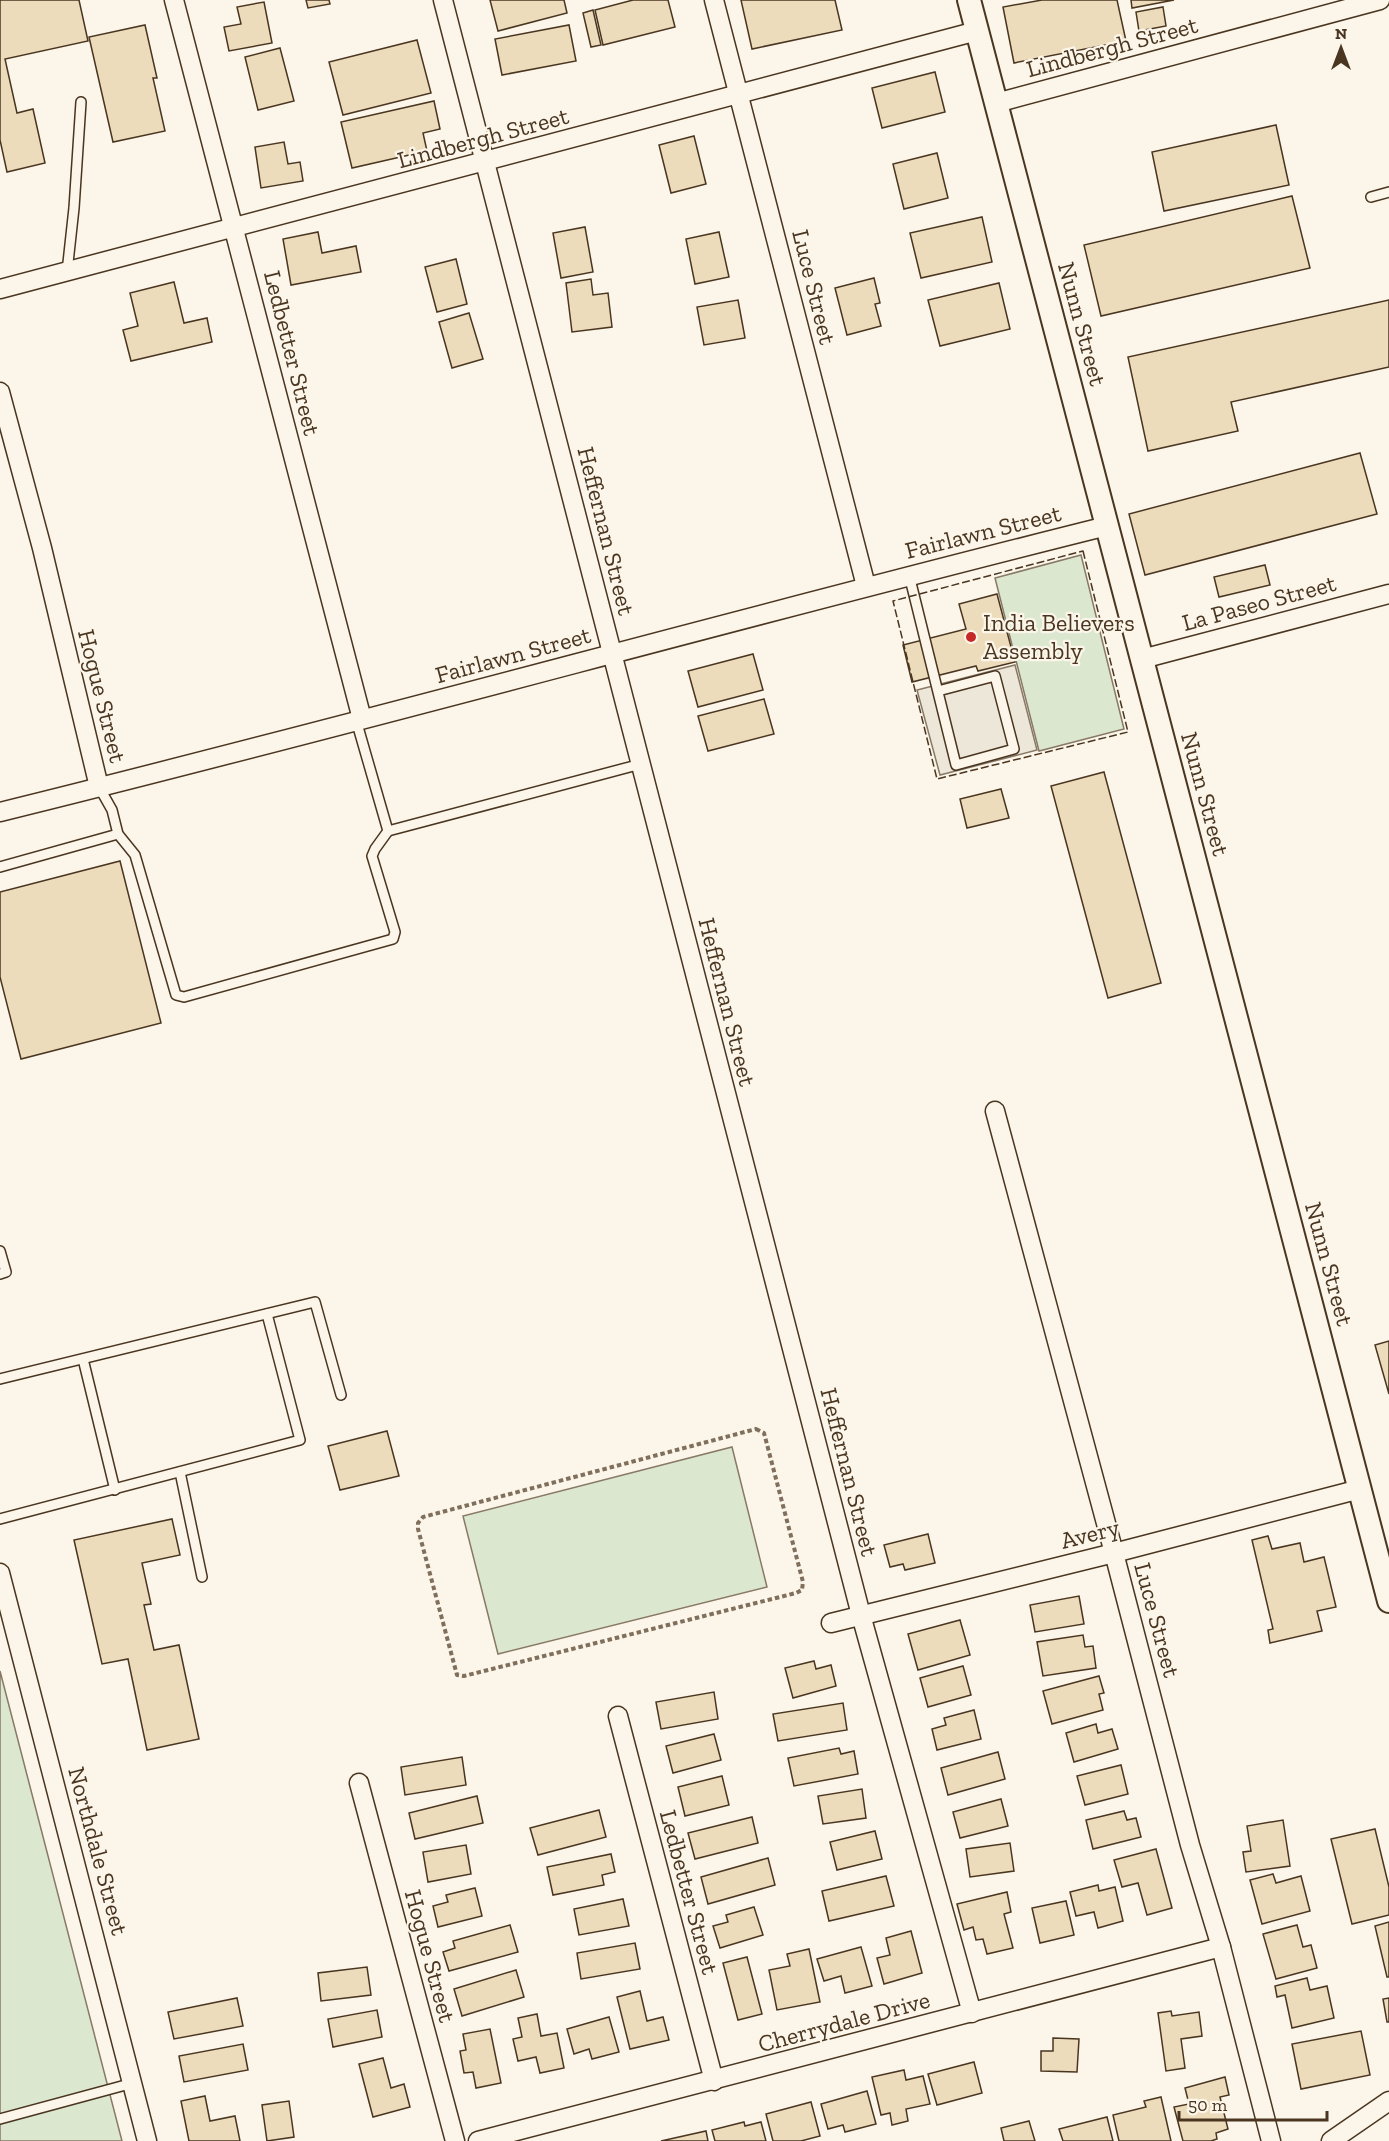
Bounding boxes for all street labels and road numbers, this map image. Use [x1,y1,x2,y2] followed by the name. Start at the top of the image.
[1023,10,1201,83] street label: Lindbergh Street
[394,101,572,174] street label: Lindbergh Street
[786,226,843,347] street label: Luce Street
[1052,259,1113,389] street label: Nunn Street
[258,267,327,439] street label: Ledbetter Street
[572,444,641,618] street label: Heffernan Street
[902,498,1064,565] street label: Fairlawn Street
[1179,568,1339,637] street label: La Paseo Street
[432,620,594,689] street label: Fairlawn Street
[72,626,133,766] street label: Hogue Street
[1175,729,1236,859] street label: Nunn Street
[693,915,762,1089] street label: Heffernan Street
[1299,1199,1360,1329] street label: Nunn Street
[815,1385,884,1559] street label: Heffernan Street
[1057,1512,1123,1555] street label: Avery
[1128,1559,1187,1680] street label: Luce Street
[62,1764,135,1938] street label: Northdale Street
[654,1806,725,1977] street label: Ledbetter Street
[399,1886,462,2026] street label: Hogue Street
[755,1985,933,2058] street label: Cherrydale Drive

